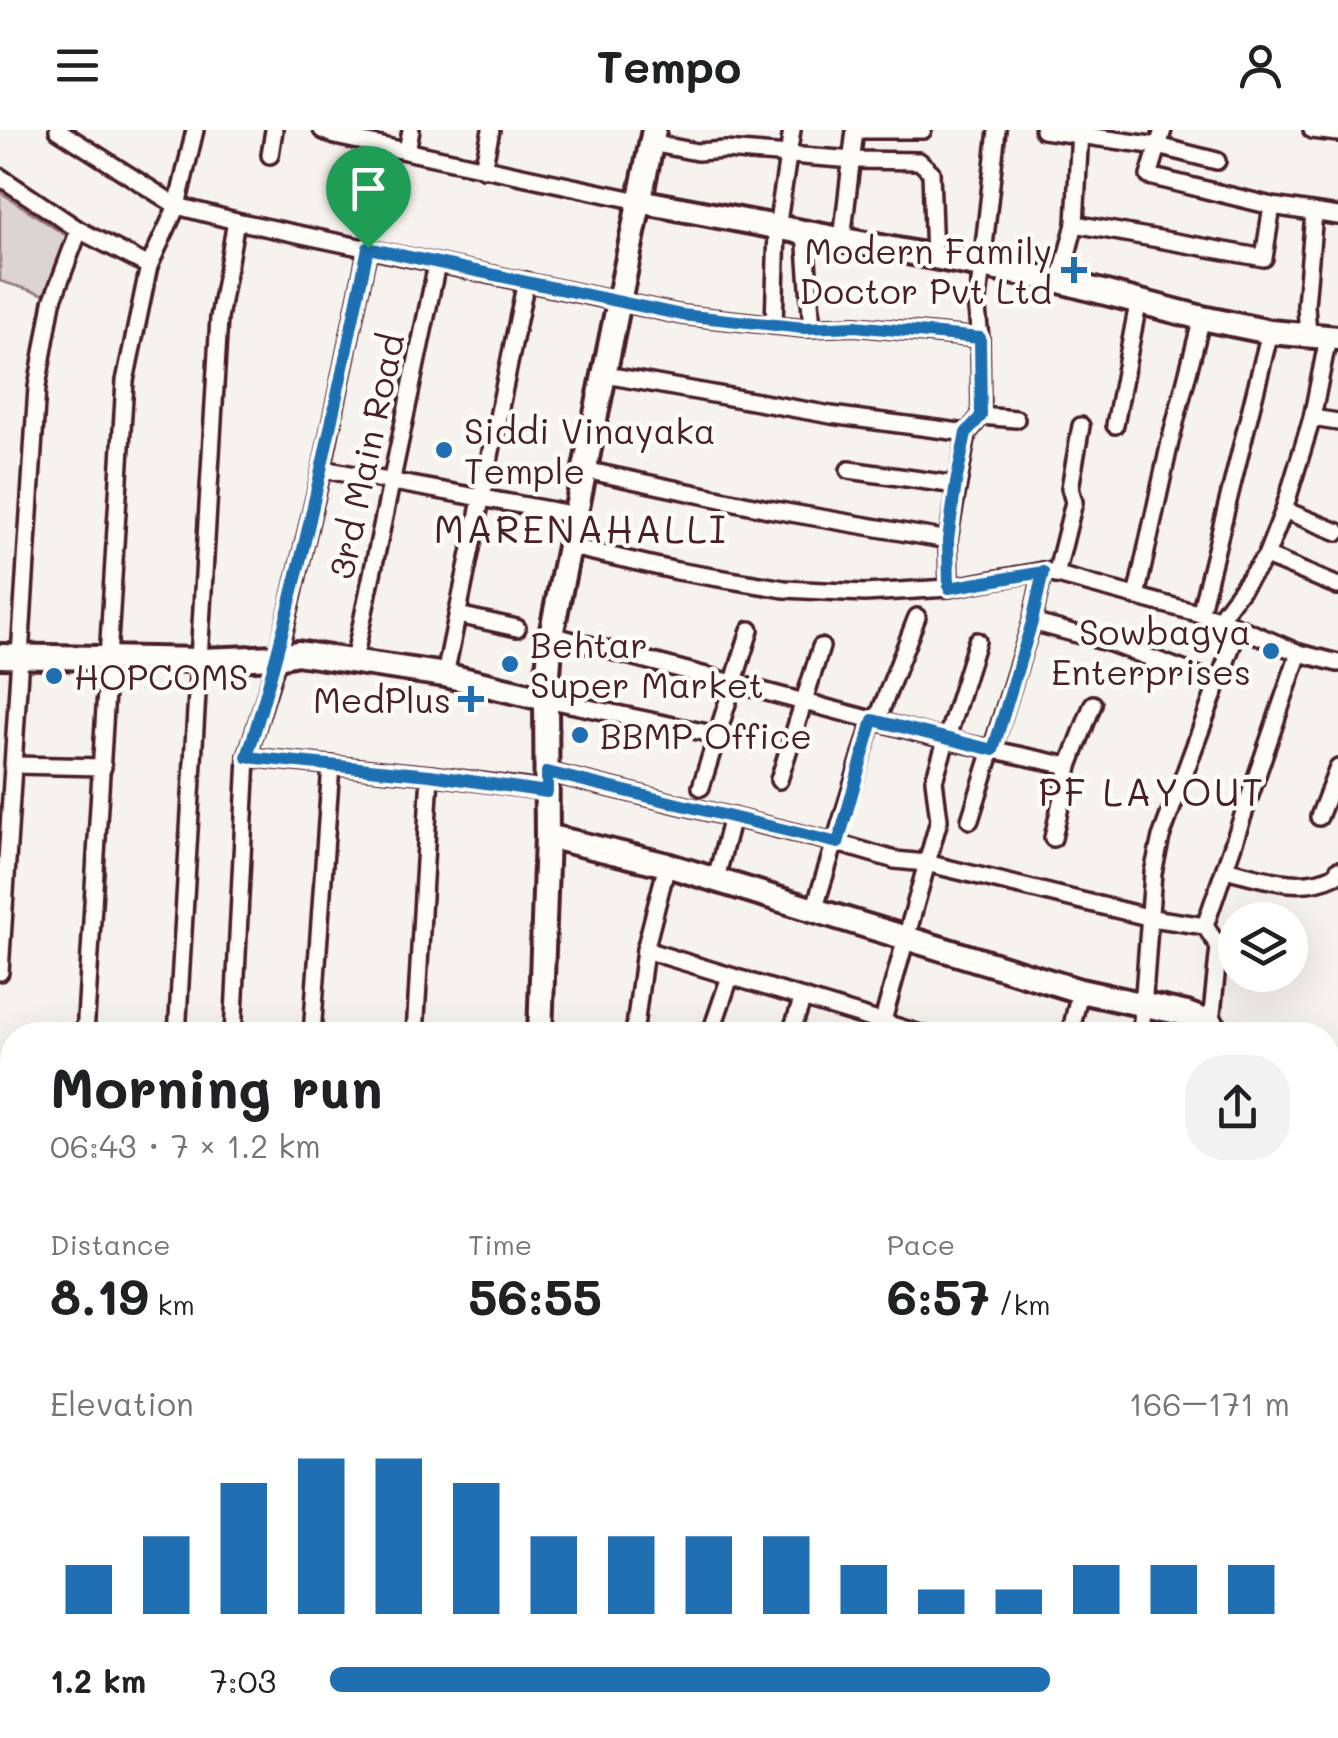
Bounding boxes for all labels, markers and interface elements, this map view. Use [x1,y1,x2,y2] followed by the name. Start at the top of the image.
[597,36,741,94] text: Tempo
[50,38,105,93] icon: menu
[1233,38,1288,93] icon: person
[326,146,411,249] pin
[341,161,396,216] icon: arrive
[799,227,1052,313] place label: Modern Family Doctor Pvt Ltd
[1061,257,1087,283] marker: Modern Family Doctor Pvt Ltd
[317,329,413,583] street label: 3rd Main Road
[464,407,716,493] place label: Siddi Vinayaka Temple
[433,439,455,461] marker: Siddi Vinayaka Temple
[434,503,728,553] district label: MARENAHALLI
[1051,608,1251,694] place label: Sowbagya Enterprises
[530,621,764,707] place label: Behtar Super Market
[1260,640,1282,662] marker: Sowbagya Enterprises
[74,653,248,699] place label: HOPCOMS
[499,653,521,675] marker: Behtar Super Market
[43,665,65,687] marker: HOPCOMS
[313,676,451,722] place label: MedPlus
[460,688,482,710] marker: MedPlus
[600,712,812,758] place label: BBMP Office
[569,724,591,746] marker: BBMP Office
[1039,766,1265,816] district label: PF LAYOUT
[1218,902,1308,992] map controls
[1218,902,1308,992] button: layers
[50,1050,383,1122] text: Morning run
[1185,1055,1290,1160] button: share
[50,1124,321,1166] text: 06:43 · 7 × 1.2 km
[50,1226,171,1262] text: Distance
[468,1226,532,1262] text: Time
[887,1226,955,1262] text: Pace
[50,1262,149,1328] text: 8.19
[468,1262,602,1328] text: 56:55
[887,1262,990,1328] text: 6:57
[149,1286,195,1322] text: km
[990,1286,1051,1322] text: /km
[50,1382,194,1424] text: Elevation
[1129,1382,1290,1424] text: 166–171 m
[50,1659,146,1701] text: 1.2 km
[210,1659,276,1701] text: 7:03

